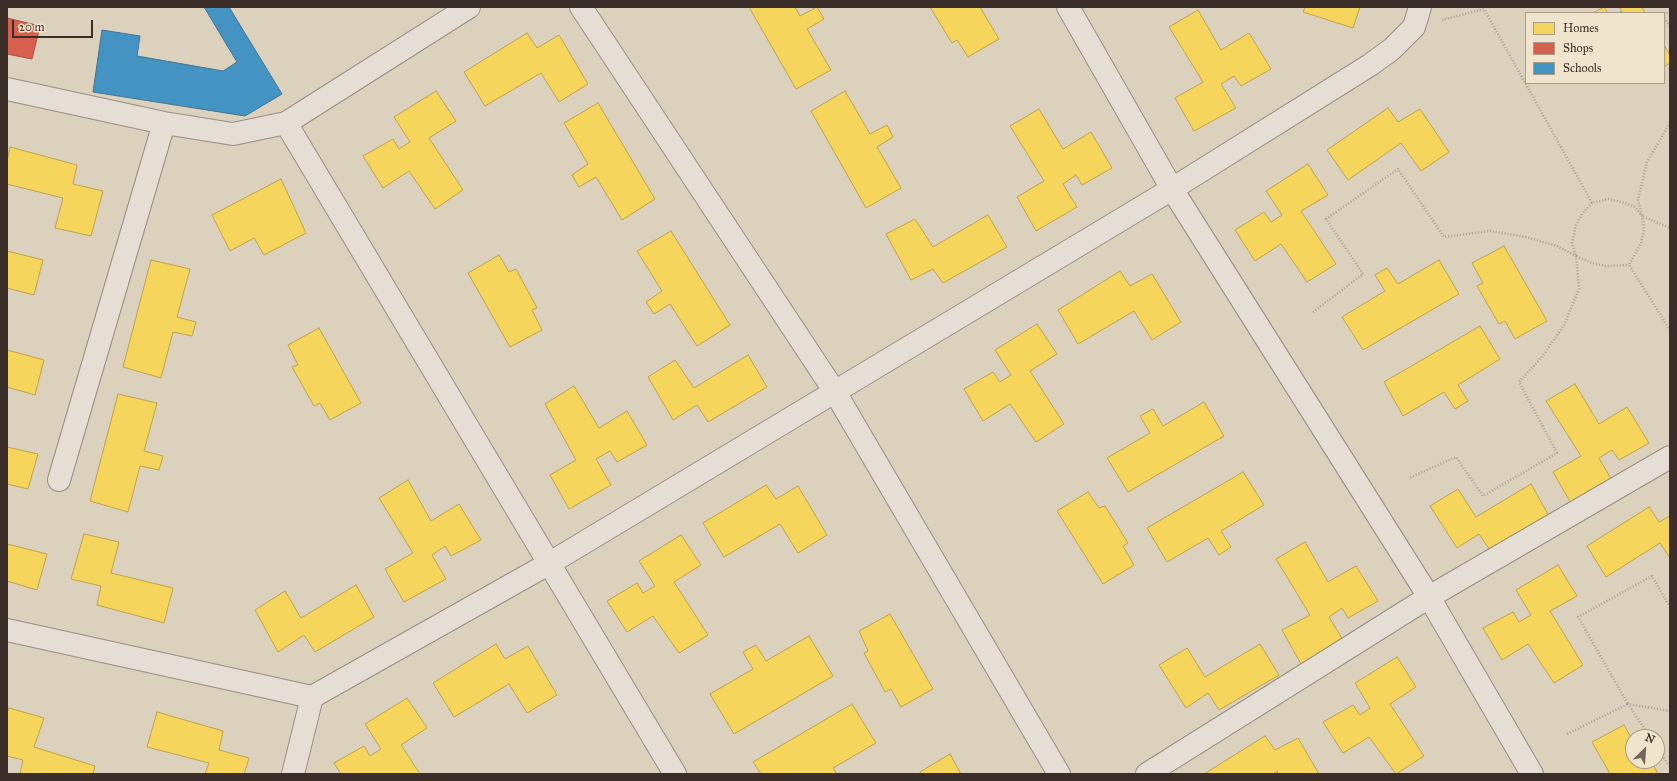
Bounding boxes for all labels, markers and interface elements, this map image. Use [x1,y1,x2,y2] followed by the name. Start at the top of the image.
[14,12,95,38] scale bar
[1525,12,1665,84] legend
[19,20,45,34] text: 20 m
[1563,21,1599,35] text: Homes
[1563,41,1593,55] text: Shops
[1563,61,1601,75] text: Schools
[1625,729,1665,769] north arrow
[1643,731,1657,746] text: N

